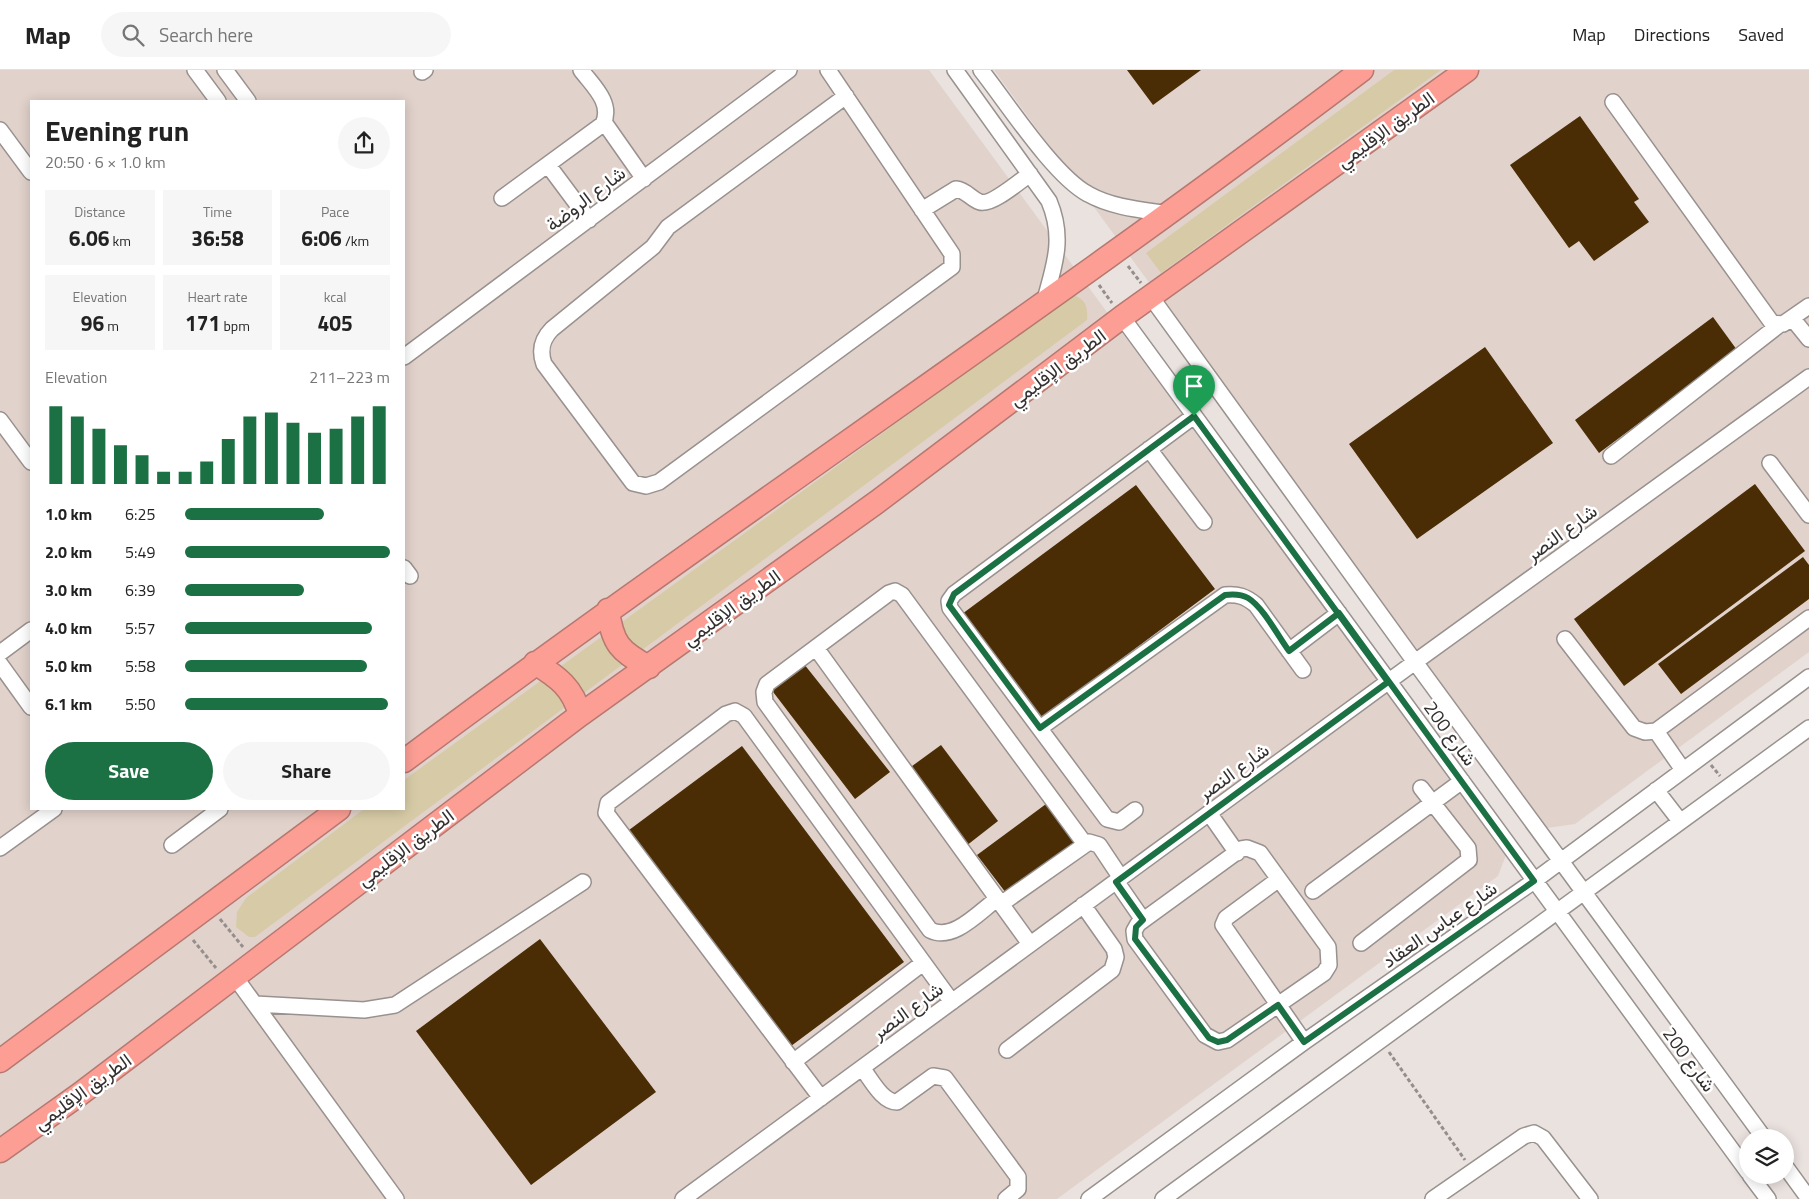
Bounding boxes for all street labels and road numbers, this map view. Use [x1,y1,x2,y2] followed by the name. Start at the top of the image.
[1330,83,1441,176] street label: الطريق الإقليمي
[539,158,631,238] street label: شارع الروضة
[1002,321,1113,415] street label: الطريق الإقليمي
[1518,496,1603,569] street label: شارع النصر
[676,561,787,654] street label: الطريق الإقليمي
[1417,694,1485,772] street label: شارع 200
[1190,735,1275,808] street label: شارع النصر
[350,801,461,895] street label: الطريق الإقليمي
[1375,873,1503,975] street label: شارع عباس العقاد
[864,974,949,1047] street label: شارع النصر
[1656,1020,1724,1098] street label: شارع 200
[27,1045,138,1138] street label: الطريق الإقليمي

